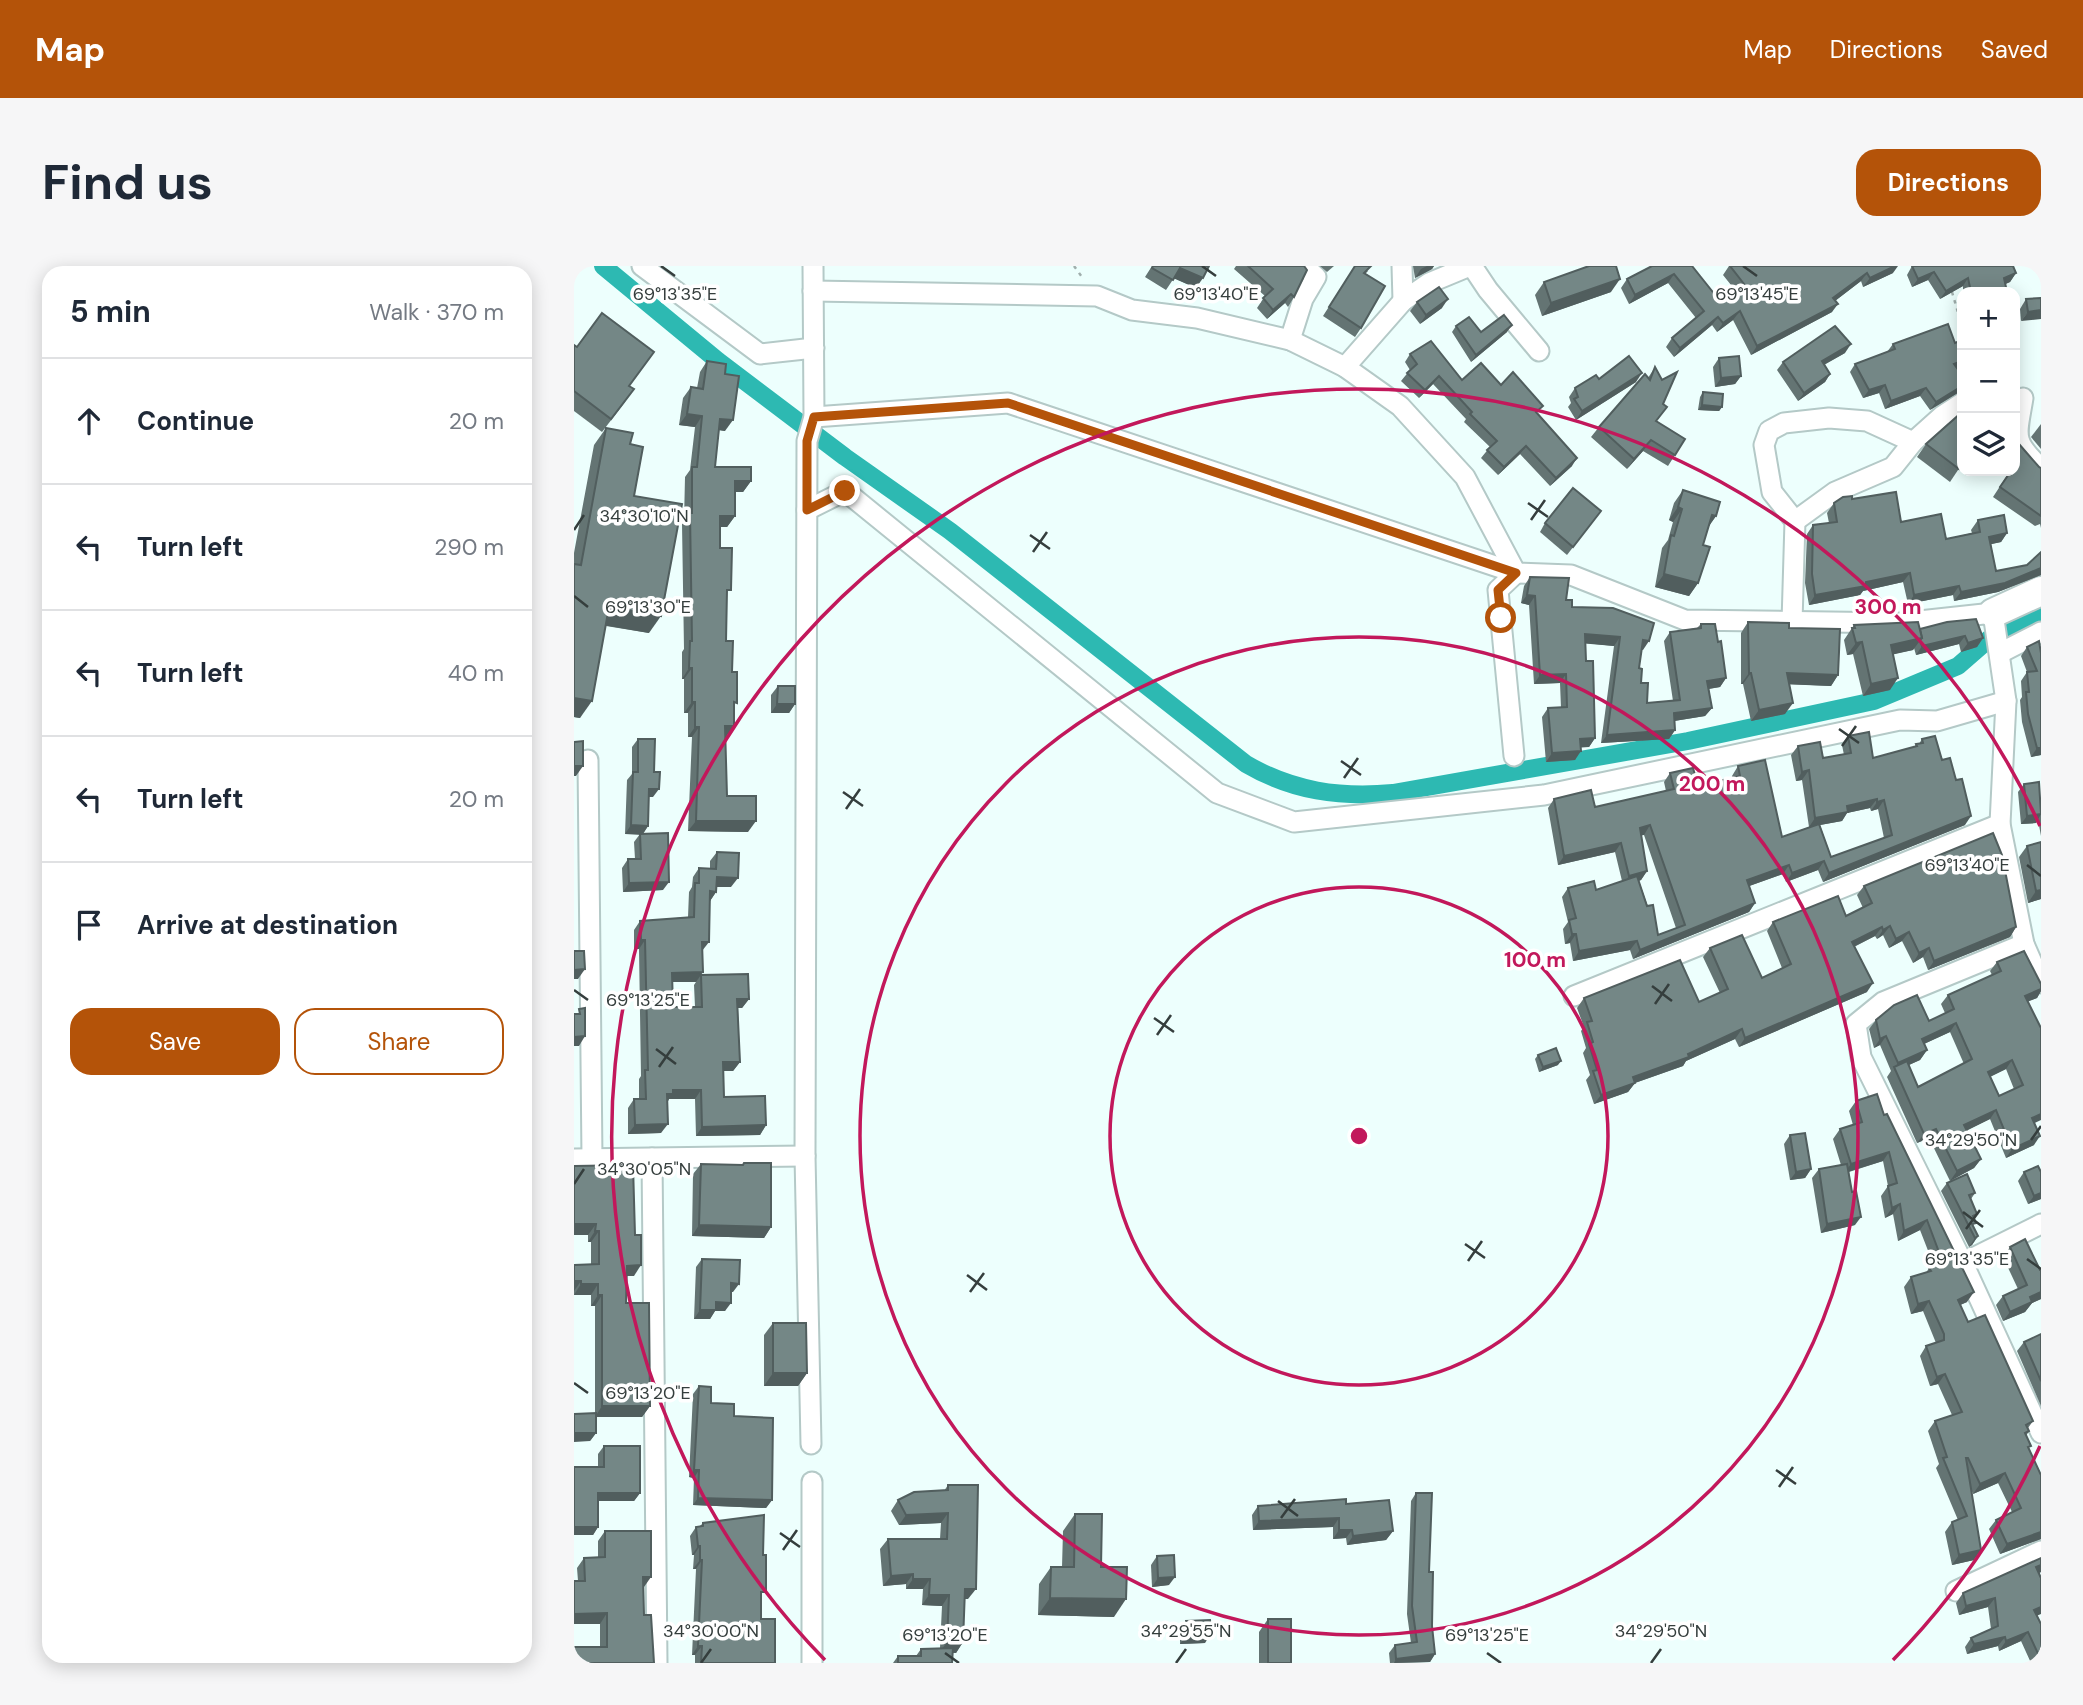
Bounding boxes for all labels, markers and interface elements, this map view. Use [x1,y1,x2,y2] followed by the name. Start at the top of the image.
[35,28,105,71] text: Map
[1744,34,1792,65] text: Map
[1830,34,1943,65] text: Directions
[1981,34,2048,65] text: Saved
[1856,149,2041,216] button: Directions
[42,150,213,214] text: Find us
[633,282,717,306] text: 69°13'35"E
[1173,282,1259,306] text: 69°13'40"E
[1715,282,1799,306] text: 69°13'45"E
[1957,287,2020,476] map controls
[1957,287,2020,350] button: +
[70,292,151,331] text: 5 min
[369,297,504,327] text: Walk · 370 m
[1957,350,2020,413] button: −
[70,402,108,440] icon: ahead
[137,404,254,438] text: Continue
[449,406,504,436] text: 20 m
[1957,413,2020,476] button: layers
[829,475,860,506] route end
[599,504,689,528] text: 34°30'10"N
[70,528,108,566] icon: left
[137,530,244,564] text: Turn left
[434,532,504,562] text: 290 m
[1855,593,1921,621] text: 300 m
[605,595,691,619] text: 69°13'30"E
[1485,602,1516,633] route start
[70,654,108,692] icon: left
[137,656,244,690] text: Turn left
[448,658,504,688] text: 40 m
[1679,770,1745,798] text: 200 m
[70,780,108,818] icon: left
[137,782,244,816] text: Turn left
[449,784,504,814] text: 20 m
[1924,853,2010,877] text: 69°13'40"E
[70,906,108,944] icon: arrive
[137,908,398,942] text: Arrive at destination
[1504,946,1566,974] text: 100 m
[606,988,690,1012] text: 69°13'25"E
[70,1008,280,1075] button: Save
[294,1008,504,1075] button: Share
[1347,1124,1371,1148] centre of rings
[1925,1128,2017,1152] text: 34°29'50"N
[597,1157,691,1181] text: 34°30'05"N
[1925,1247,2009,1271] text: 69°13'35"E
[605,1381,691,1405] text: 69°13'20"E
[663,1619,759,1643] text: 34°30'00"N
[1141,1619,1231,1643] text: 34°29'55"N
[1615,1619,1707,1643] text: 34°29'50"N
[902,1623,988,1647] text: 69°13'20"E
[1445,1623,1529,1647] text: 69°13'25"E

